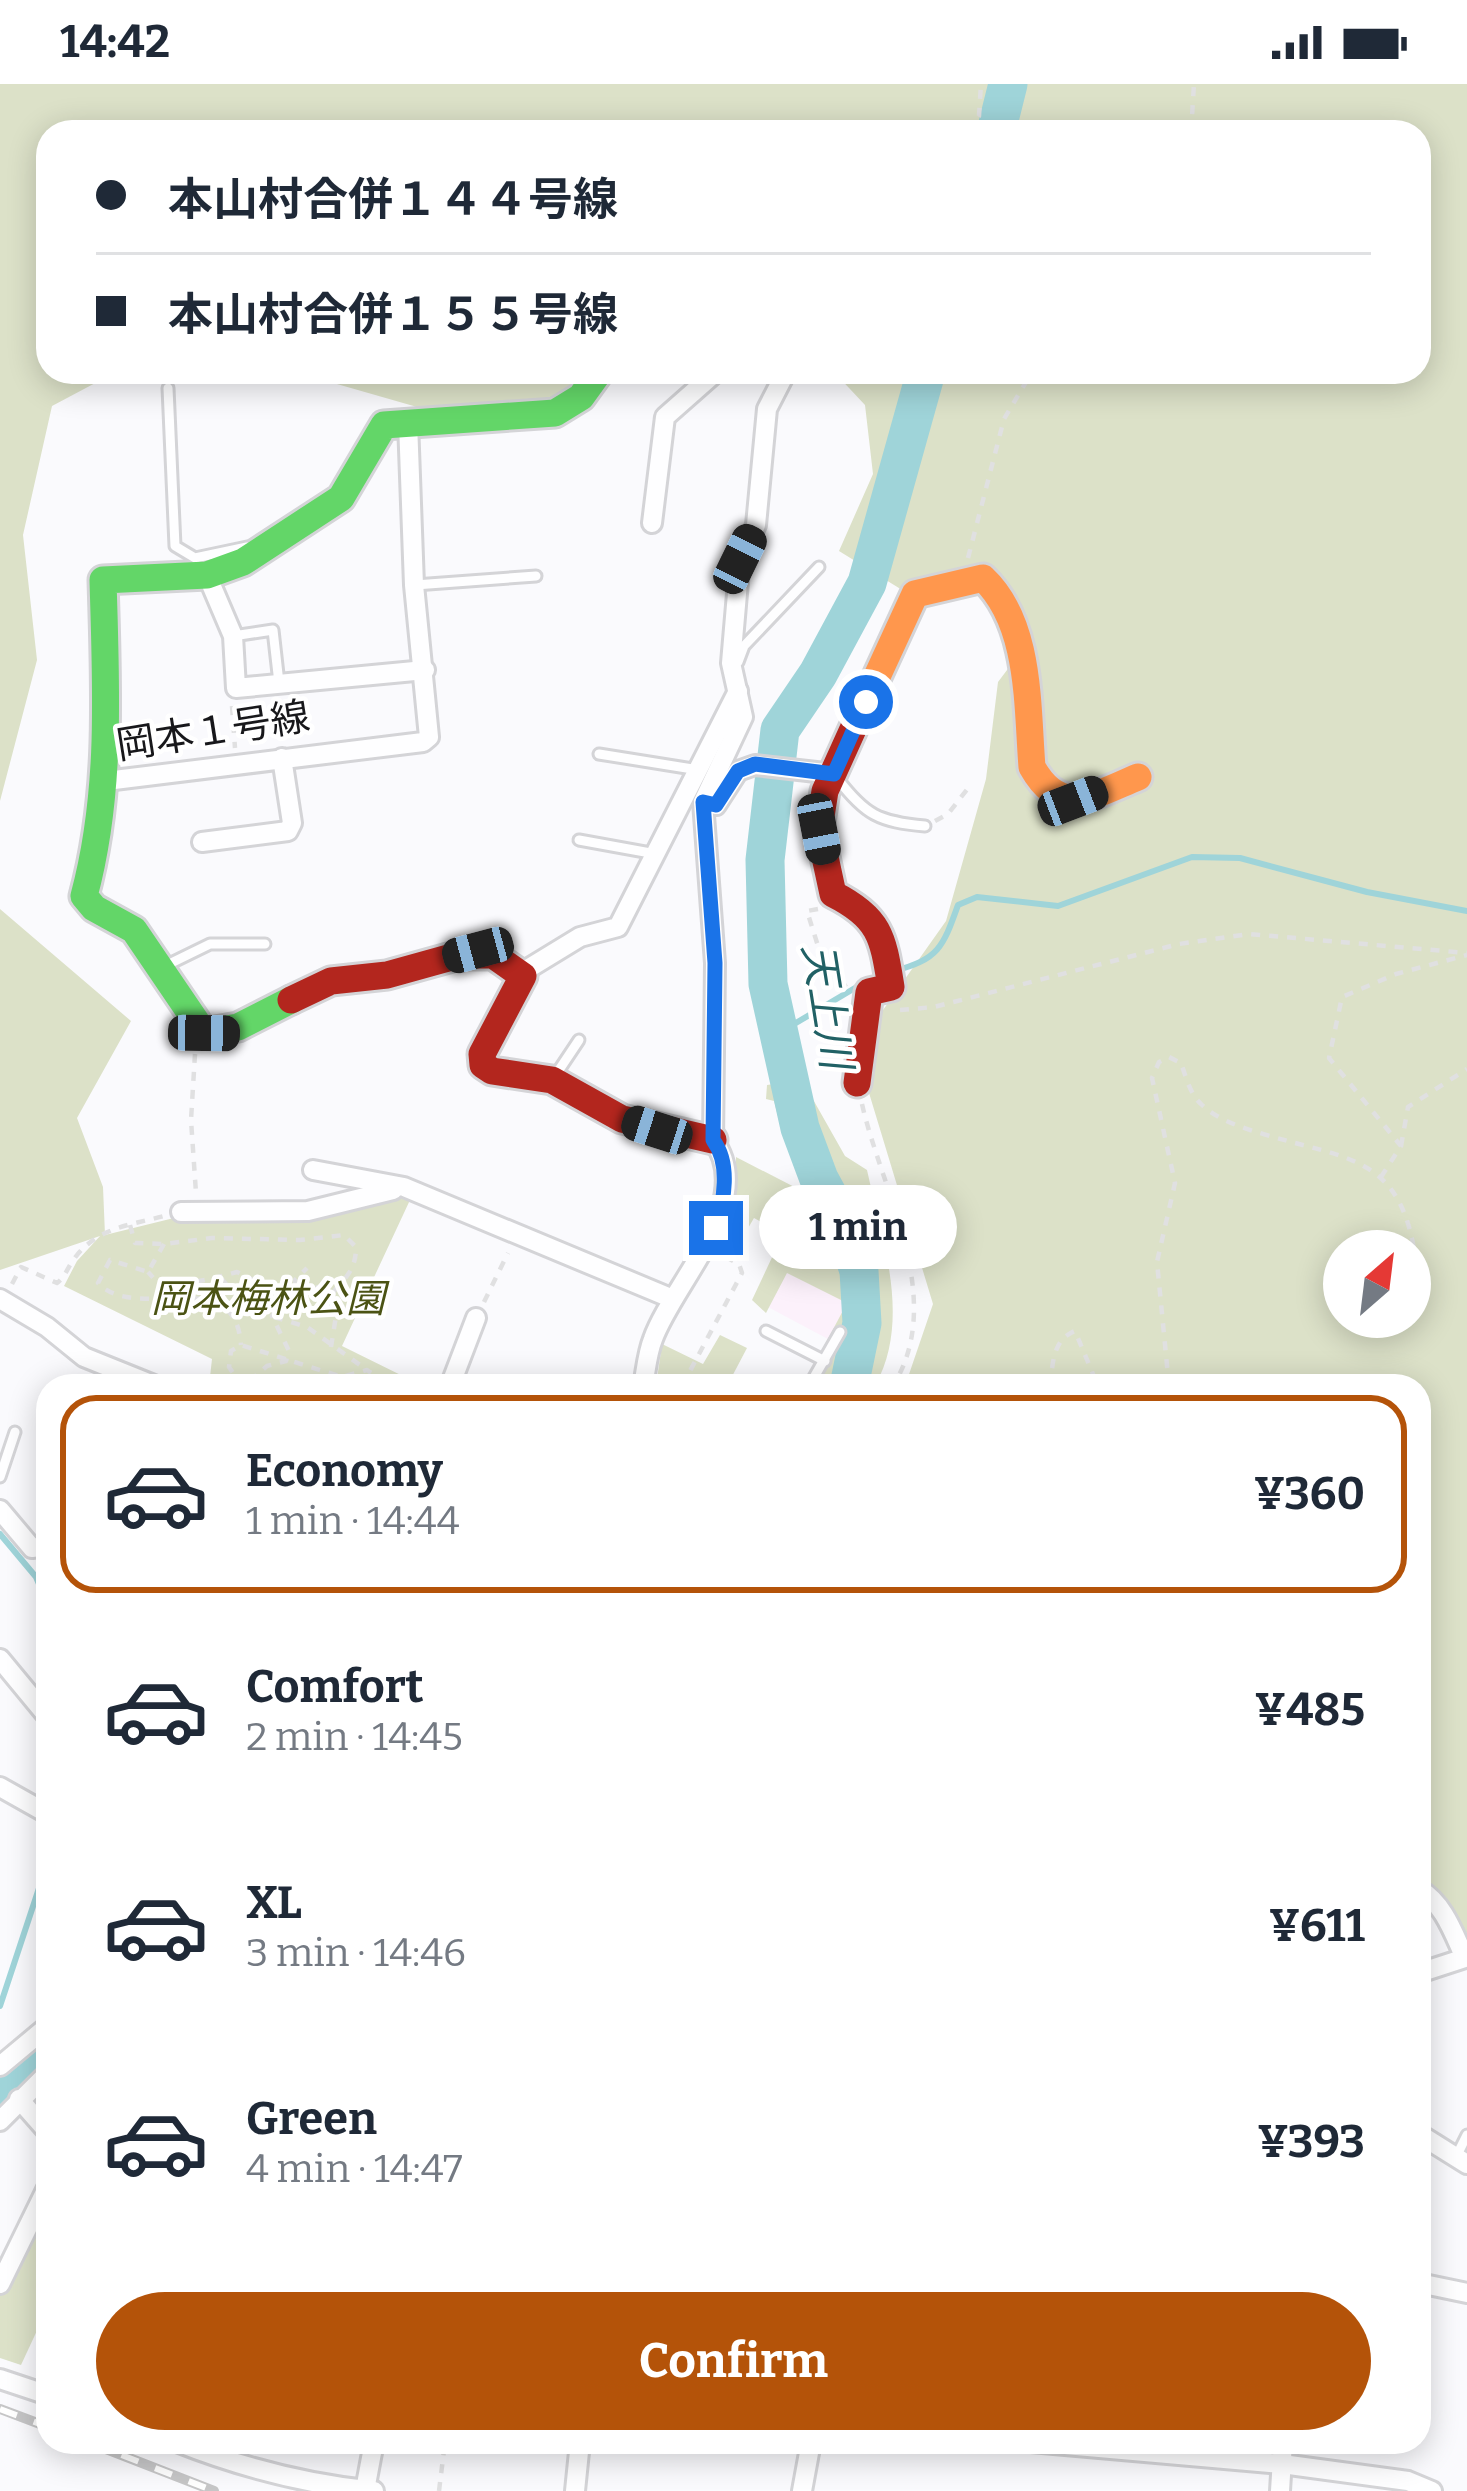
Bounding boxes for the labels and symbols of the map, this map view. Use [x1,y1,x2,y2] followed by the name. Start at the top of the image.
[708,519,772,599] car
[839,675,893,729] route start
[113,693,313,769] street label: 岡本１号線
[1033,771,1113,831] car
[794,790,844,868] car
[439,923,517,977] car
[792,940,862,1076] water label: 天上川
[168,1014,240,1052] car
[617,1102,697,1158] car
[758,1186,956,1270] callout: 1 min
[689,1201,743,1255] route end
[1323,1230,1431,1338] north arrow
[151,1276,390,1322] park label: 岡本梅林公園

